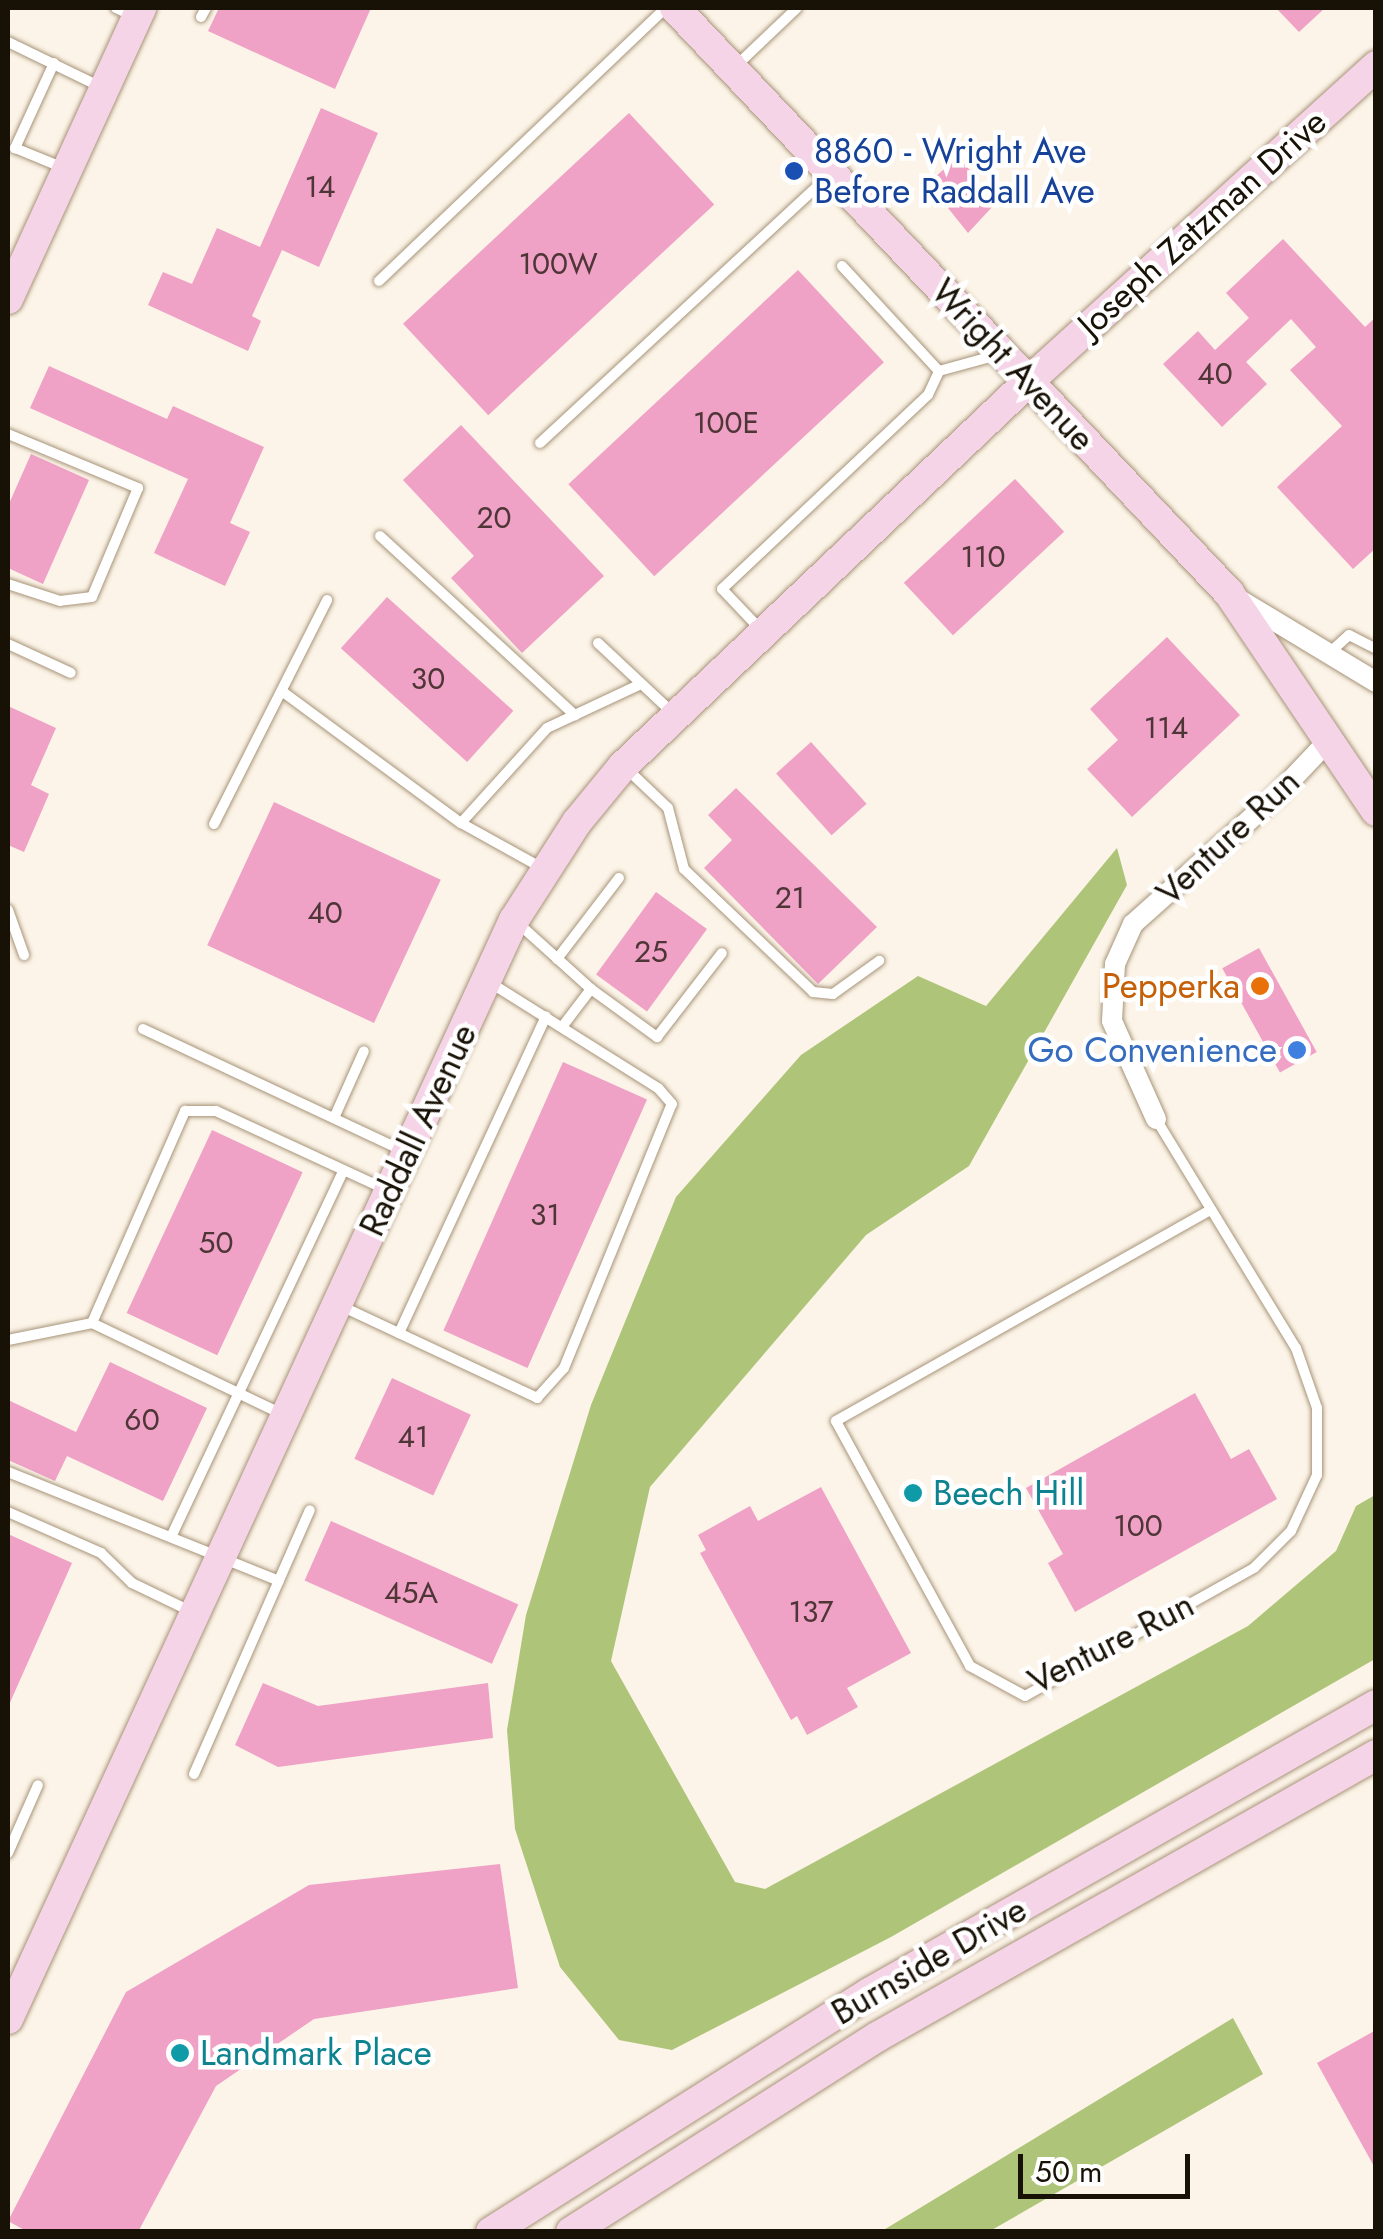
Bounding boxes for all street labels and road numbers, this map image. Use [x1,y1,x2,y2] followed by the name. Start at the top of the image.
[1069,100,1335,346] street label: Joseph Zatzman Drive
[923,270,1103,460] street label: Wright Avenue
[1148,760,1308,914] street label: Venture Run
[351,1017,485,1243] street label: Raddall Avenue
[1021,1583,1201,1703] street label: Venture Run
[824,1888,1034,2034] street label: Burnside Drive

